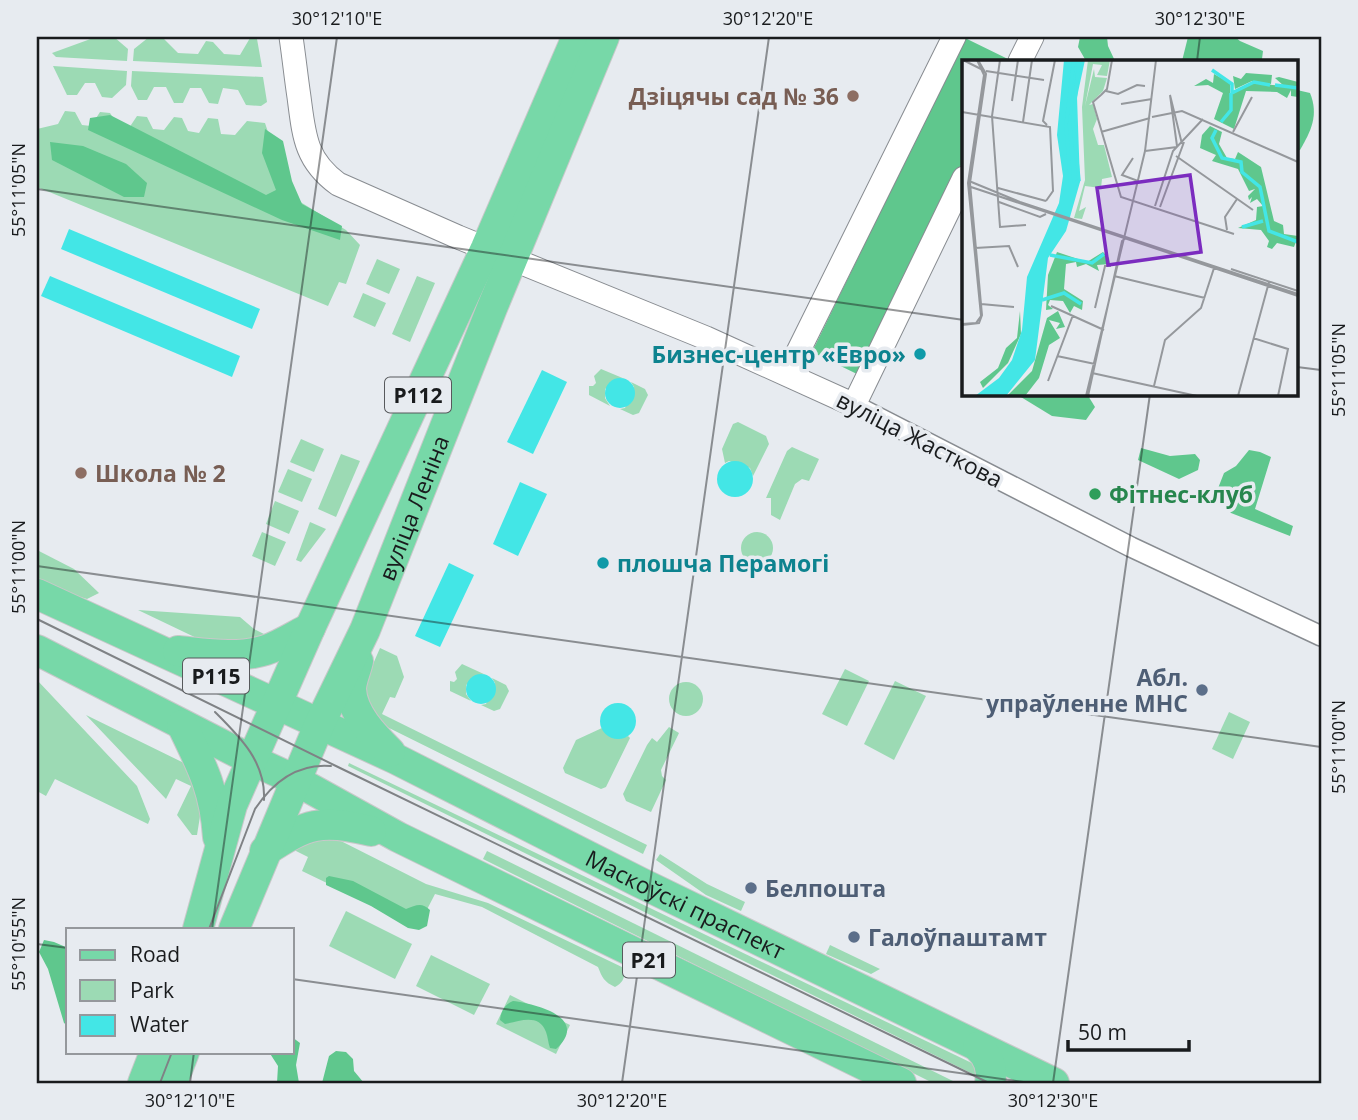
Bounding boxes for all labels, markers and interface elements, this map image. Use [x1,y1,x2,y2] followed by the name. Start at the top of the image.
[292,6,382,30] text: 30°12'10"E
[723,6,813,30] text: 30°12'20"E
[1155,6,1245,30] text: 30°12'30"E
[962,60,1298,396] inset map
[629,80,839,112] place label: Дзіцячы сад № 36
[845,88,861,104] marker: Дзіцячы сад № 36
[6,143,30,237] text: 55°11'05"N
[1326,323,1350,417] text: 55°11'05"N
[652,338,906,370] place label: Бизнес-центр «Евро»
[912,346,928,362] marker: Бизнес-центр «Евро»
[385,378,451,412] road number: Р112
[831,383,1009,495] street label: вуліца Жасткова
[370,430,456,585] street label: вуліца Леніна
[95,457,226,489] place label: Школа № 2
[73,465,89,481] marker: Школа № 2
[1109,478,1253,510] place label: Фітнес-клуб
[1087,486,1103,502] marker: Фітнес-клуб
[6,520,30,614] text: 55°11'00"N
[617,547,829,579] place label: плошча Перамогі
[595,555,611,571] marker: плошча Перамогі
[183,658,249,694] road number: Р115
[986,661,1188,719] place label: Абл. упраўленне МНС
[1194,682,1210,698] marker: Абл. упраўленне МНС
[1326,700,1350,794] text: 55°11'00"N
[580,842,791,967] street label: Маскоўскі праспект
[765,872,886,904] place label: Белпошта
[743,880,759,896] marker: Белпошта
[6,897,30,991] text: 55°10'55"N
[868,921,1047,953] place label: Галоўпаштамт
[66,928,294,1054] legend
[846,929,862,945] marker: Галоўпаштамт
[130,940,180,968] text: Road
[623,942,675,978] road number: Р21
[130,976,174,1004] text: Park
[1068,1008,1188,1052] scale bar
[130,1010,189,1038] text: Water
[1078,1018,1127,1046] text: 50 m
[145,1088,235,1112] text: 30°12'10"E
[577,1088,667,1112] text: 30°12'20"E
[1008,1088,1098,1112] text: 30°12'30"E

